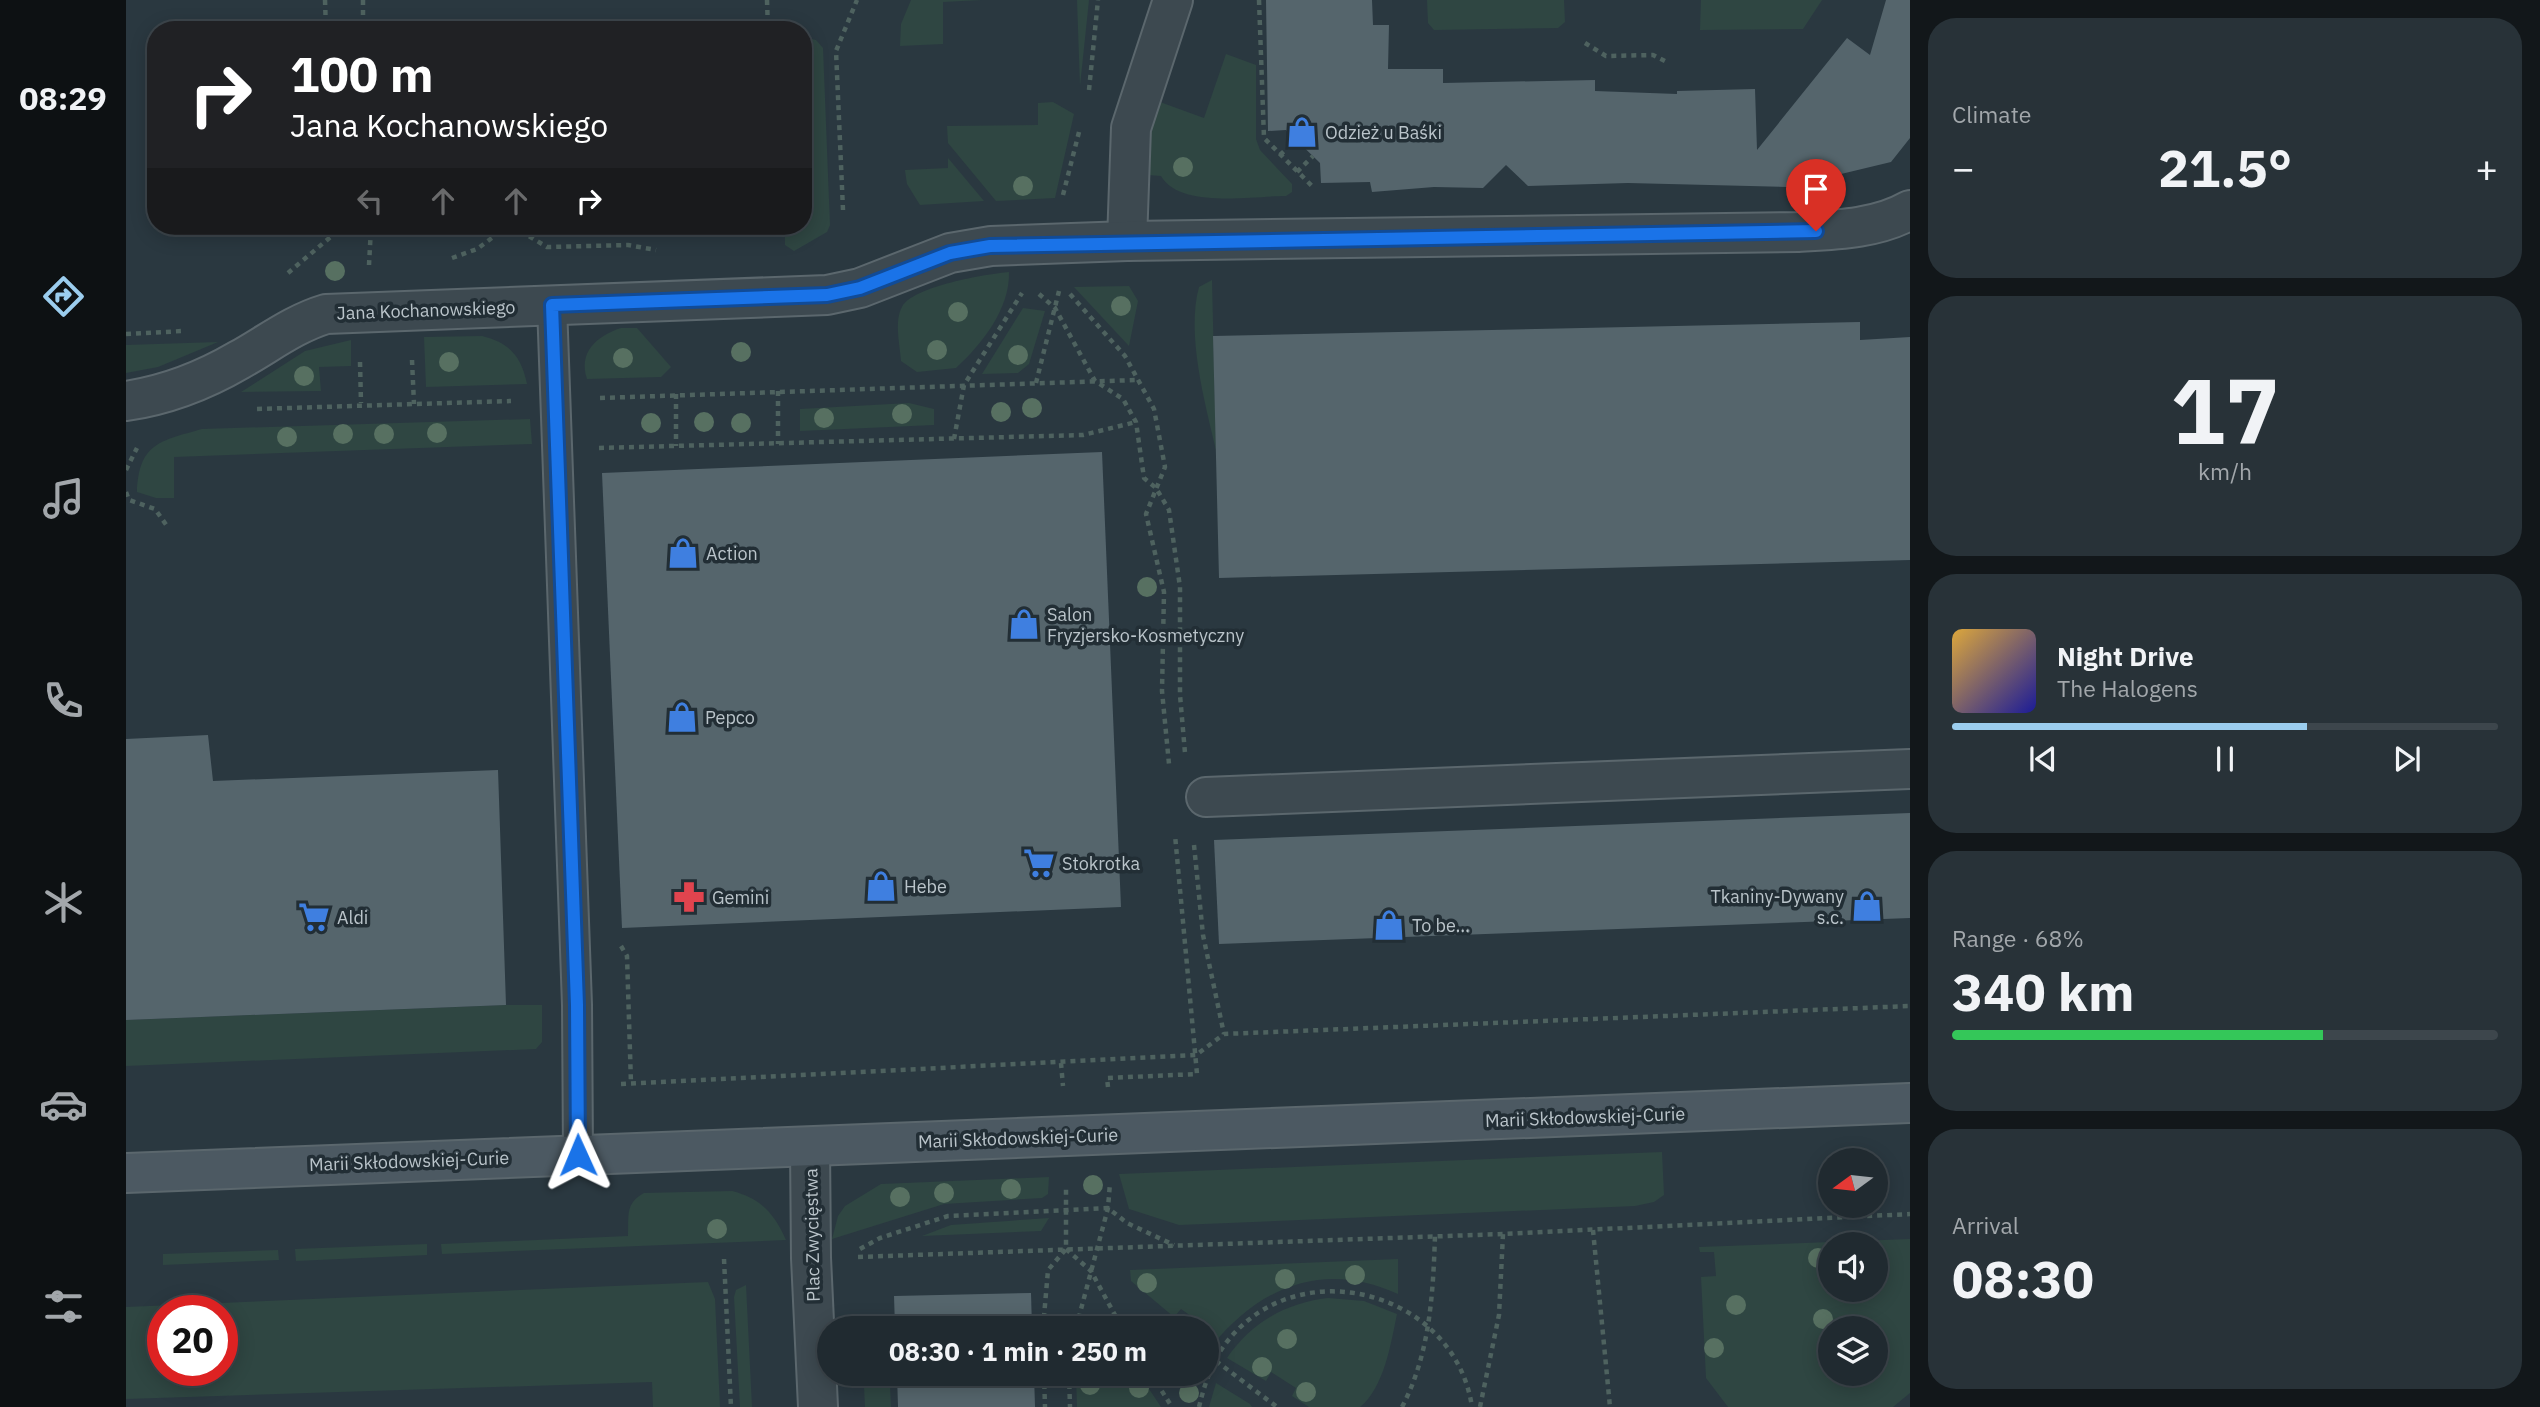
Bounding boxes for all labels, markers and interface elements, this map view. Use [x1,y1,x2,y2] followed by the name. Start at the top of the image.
[290,42,434,105] text: 100 m
[175,49,266,140] icon: right
[19,77,107,119] text: 08:29
[1952,99,2031,129] text: Climate
[290,104,608,146] text: Jana Kochanowskiego
[1285,115,1319,149] shop icon: Odzież u Baśki
[1325,121,1442,144] place label: Odzież u Baśki
[2158,134,2292,201] text: 21.5°
[1952,143,1975,192] text: −
[2475,143,2498,192] text: +
[1786,159,1846,231] pin
[1797,170,1835,208] icon: arrive
[351,182,389,220] icon: left
[424,182,462,220] icon: ahead
[497,182,535,220] icon: ahead
[570,182,608,220] icon: right
[39,272,88,321] icon: directions
[336,295,516,325] street label: Jana Kochanowskiego
[2170,351,2280,469] text: 17
[2198,456,2252,486] text: km/h
[39,474,88,523] icon: music
[666,536,700,570] shop icon: Action
[706,542,758,565] place label: Action
[1047,603,1244,647] place label: Salon Fryzjersko-Kosmetyczny
[1007,607,1041,641] shop icon: Salon Fryzjersko-Kosmetyczny
[2057,639,2194,673] text: Night Drive
[2057,673,2198,703] text: The Halogens
[39,676,88,725] icon: phone
[665,700,699,734] shop icon: Pepco
[705,706,755,729] place label: Pepco
[2024,740,2062,778] icon: previous
[2206,740,2244,778] icon: pause
[2388,740,2426,778] icon: next
[1022,846,1056,880] supermarket icon: Stokrotka
[1062,852,1141,875] place label: Stokrotka
[864,869,898,903] shop icon: Hebe
[904,875,947,898] place label: Hebe
[39,878,88,927] icon: climate
[672,880,706,914] pharmacy icon: Gemini
[1711,885,1844,929] place label: Tkaniny-Dywany s.c.
[712,886,769,909] place label: Gemini
[1850,889,1884,923] shop icon: Tkaniny-Dywany s.c.
[297,900,331,934] supermarket icon: Aldi
[337,906,368,929] place label: Aldi
[1372,908,1406,942] shop icon: To be…
[1412,914,1470,937] place label: To be…
[1952,923,2084,953] text: Range · 68%
[1952,958,2134,1025] text: 340 km
[39,1080,88,1129] icon: car
[1485,1102,1686,1132] street label: Marii Skłodowskiej-Curie
[541,1118,615,1192] position arrow
[918,1123,1119,1153] street label: Marii Skłodowskiej-Curie
[309,1146,510,1176] street label: Marii Skłodowskiej-Curie
[1818,1148,1888,1218] north arrow
[1818,1148,1888,1386] map controls
[799,1168,825,1302] street label: Plac Zwycięstwa
[1952,1210,2019,1240] text: Arrival
[1818,1232,1888,1302] button: sound
[1952,1245,2094,1312] text: 08:30
[39,1282,88,1331] icon: filters
[147,1295,238,1386] speed limit sign: 20
[1818,1316,1888,1386] button: layers
[889,1334,1147,1368] text: 08:30 · 1 min · 250 m

